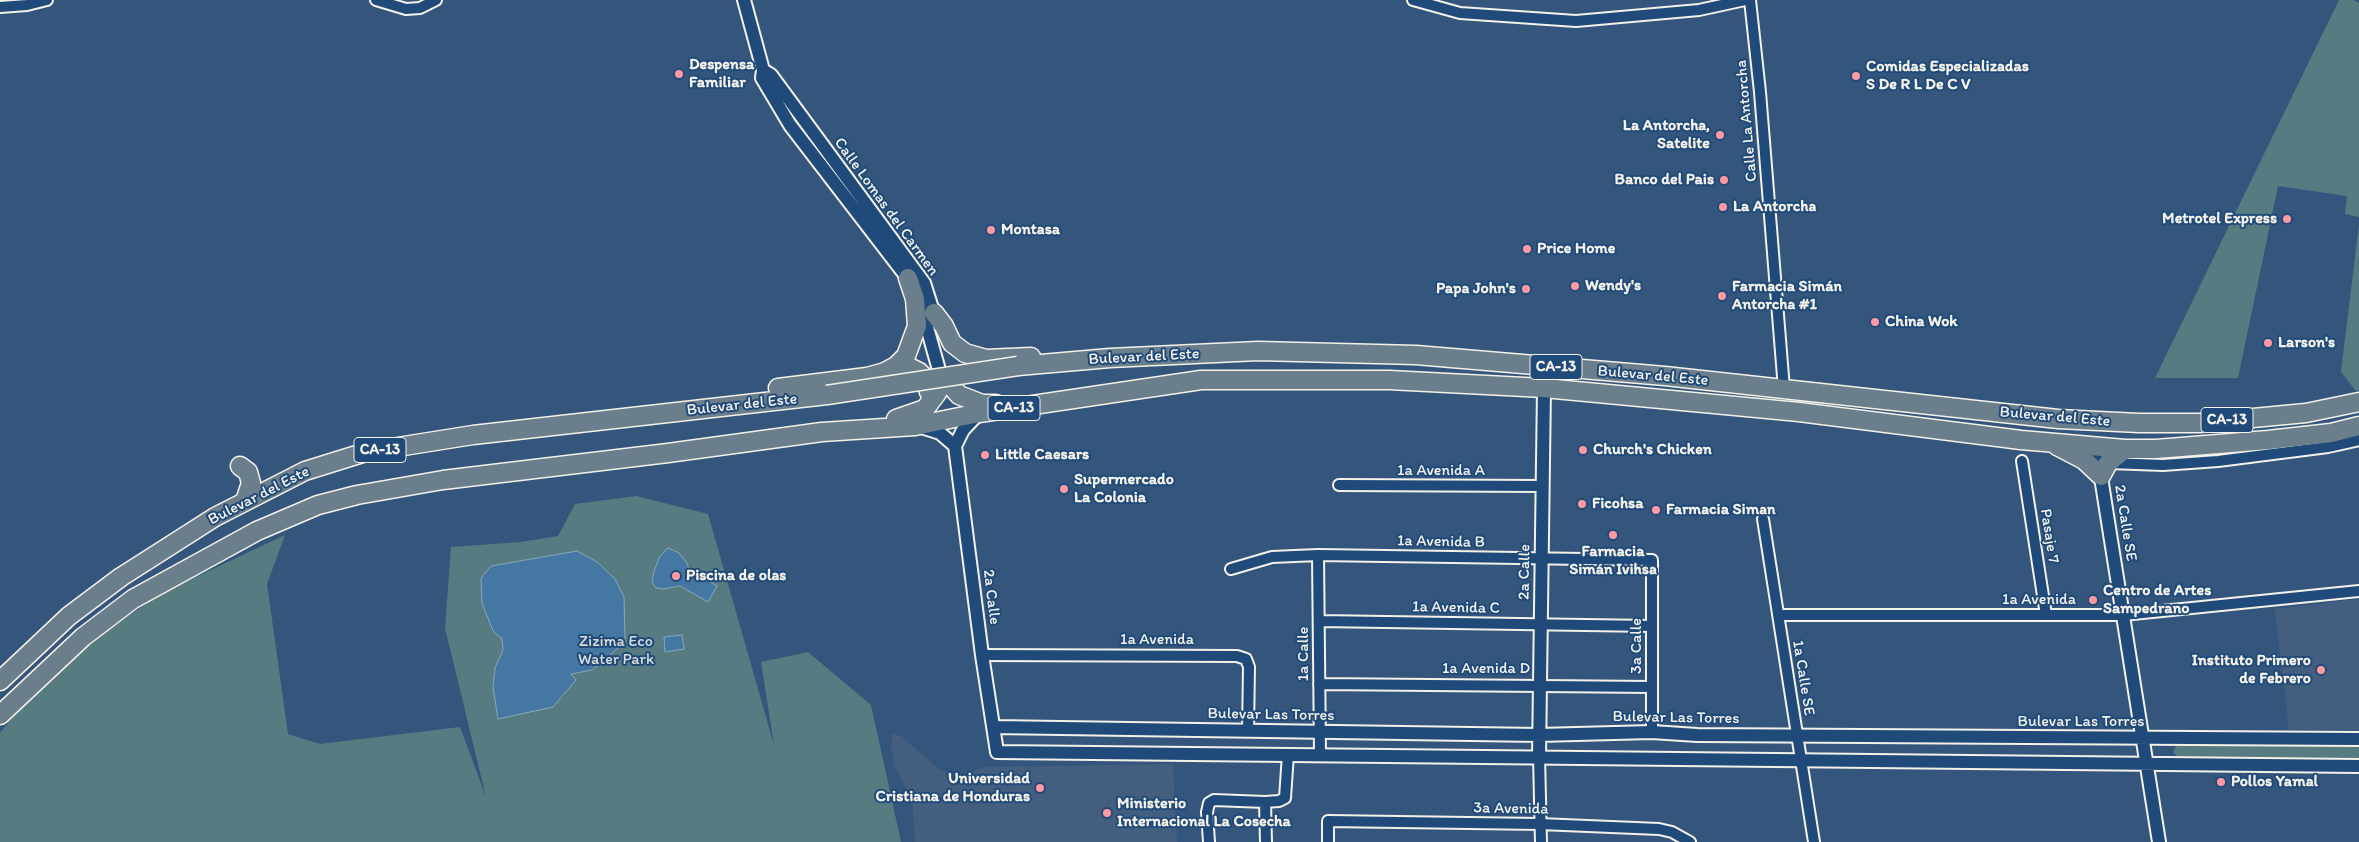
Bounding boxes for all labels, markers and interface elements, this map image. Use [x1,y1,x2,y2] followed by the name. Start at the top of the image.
[689,55,754,93] place label: Despensa Familiar
[1866,57,2029,95] place label: Comidas Especializadas S De R L De C V
[1732,59,1762,183] street label: Calle La Antorcha
[673,68,685,80] marker: Despensa Familiar
[1850,70,1862,82] marker: Comidas Especializadas S De R L De C V
[1623,116,1710,154] place label: La Antorcha, Satelite
[1714,129,1726,141] marker: La Antorcha, Satelite
[829,134,943,280] street label: Calle Lomas del Carmen
[1615,170,1714,190] place label: Banco del Pais
[1718,174,1730,186] marker: Banco del Pais
[1733,197,1816,217] place label: La Antorcha
[1717,201,1729,213] marker: La Antorcha
[2162,209,2277,229] place label: Metrotel Express
[2281,213,2293,225] marker: Metrotel Express
[1001,220,1060,240] place label: Montasa
[985,224,997,236] marker: Montasa
[1537,239,1615,259] place label: Price Home
[1521,243,1533,255] marker: Price Home
[1585,276,1641,296] place label: Wendy's
[1732,277,1842,315] place label: Farmacia Simán Antorcha #1
[1436,279,1516,299] place label: Papa John's
[1569,280,1581,292] marker: Wendy's
[1520,283,1532,295] marker: Papa John's
[1716,290,1728,302] marker: Farmacia Simán Antorcha #1
[1885,312,1958,332] place label: China Wok
[1869,316,1881,328] marker: China Wok
[2278,333,2335,353] place label: Larson's
[2262,337,2274,349] marker: Larson's
[1088,345,1200,369] street label: Bulevar del Este
[1530,354,1582,380] road number: CA-13
[1597,362,1709,390] street label: Bulevar del Este
[686,390,798,420] street label: Bulevar del Este
[988,396,1040,420] road number: CA-13
[1999,403,2111,431] street label: Bulevar del Este
[2201,408,2253,432] road number: CA-13
[354,438,406,462] road number: CA-13
[1593,440,1712,460] place label: Church's Chicken
[1577,444,1589,456] marker: Church's Chicken
[995,445,1089,465] place label: Little Caesars
[979,449,991,461] marker: Little Caesars
[1397,461,1485,481] street label: 1a Avenida A
[205,462,313,530] street label: Bulevar del Este
[1074,470,1174,508] place label: Supermercado La Colonia
[1058,483,1070,495] marker: Supermercado La Colonia
[2109,483,2141,563] street label: 2a Calle SE
[1592,494,1644,514] place label: Ficohsa
[1576,498,1588,510] marker: Ficohsa
[1666,500,1776,520] place label: Farmacia Siman
[1650,504,1662,516] marker: Farmacia Siman
[2035,507,2063,565] street label: Pasaje 7
[1607,529,1619,541] marker: Farmacia Simán Ivihsa
[1397,532,1485,552] street label: 1a Avenida B
[1569,542,1657,580] place label: Farmacia Simán Ivihsa
[1515,544,1535,600] street label: 2a Calle
[686,566,786,586] place label: Piscina de olas
[978,568,1004,626] street label: 2a Calle
[670,570,682,582] marker: Piscina de olas
[2103,581,2211,619] place label: Centro de Artes Sampedrano
[2002,590,2076,610] street label: 1a Avenida
[2087,594,2099,606] marker: Centro de Artes Sampedrano
[1412,598,1500,618] street label: 1a Avenida C
[1627,618,1647,674] street label: 3a Calle
[1294,627,1314,681] street label: 1a Calle
[1120,630,1194,650] street label: 1a Avenida
[578,632,654,670] park label: Zizima Eco Water Park
[1788,639,1818,717] street label: 1a Calle SE
[2192,651,2311,689] place label: Instituto Primero de Febrero
[1442,659,1530,679] street label: 1a Avenida D
[2315,664,2327,676] marker: Instituto Primero de Febrero
[1207,704,1335,726] street label: Bulevar Las Torres
[1612,707,1740,729] street label: Bulevar Las Torres
[2018,712,2144,732] street label: Bulevar Las Torres
[876,769,1030,807] place label: Universidad Cristiana de Honduras
[2231,772,2318,792] place label: Pollos Yamal
[2215,776,2227,788] marker: Pollos Yamal
[1034,782,1046,794] marker: Universidad Cristiana de Honduras
[1117,794,1291,832] place label: Ministerio Internacional La Cosecha
[1473,799,1549,819] street label: 3a Avenida
[1101,807,1113,819] marker: Ministerio Internacional La Cosecha

